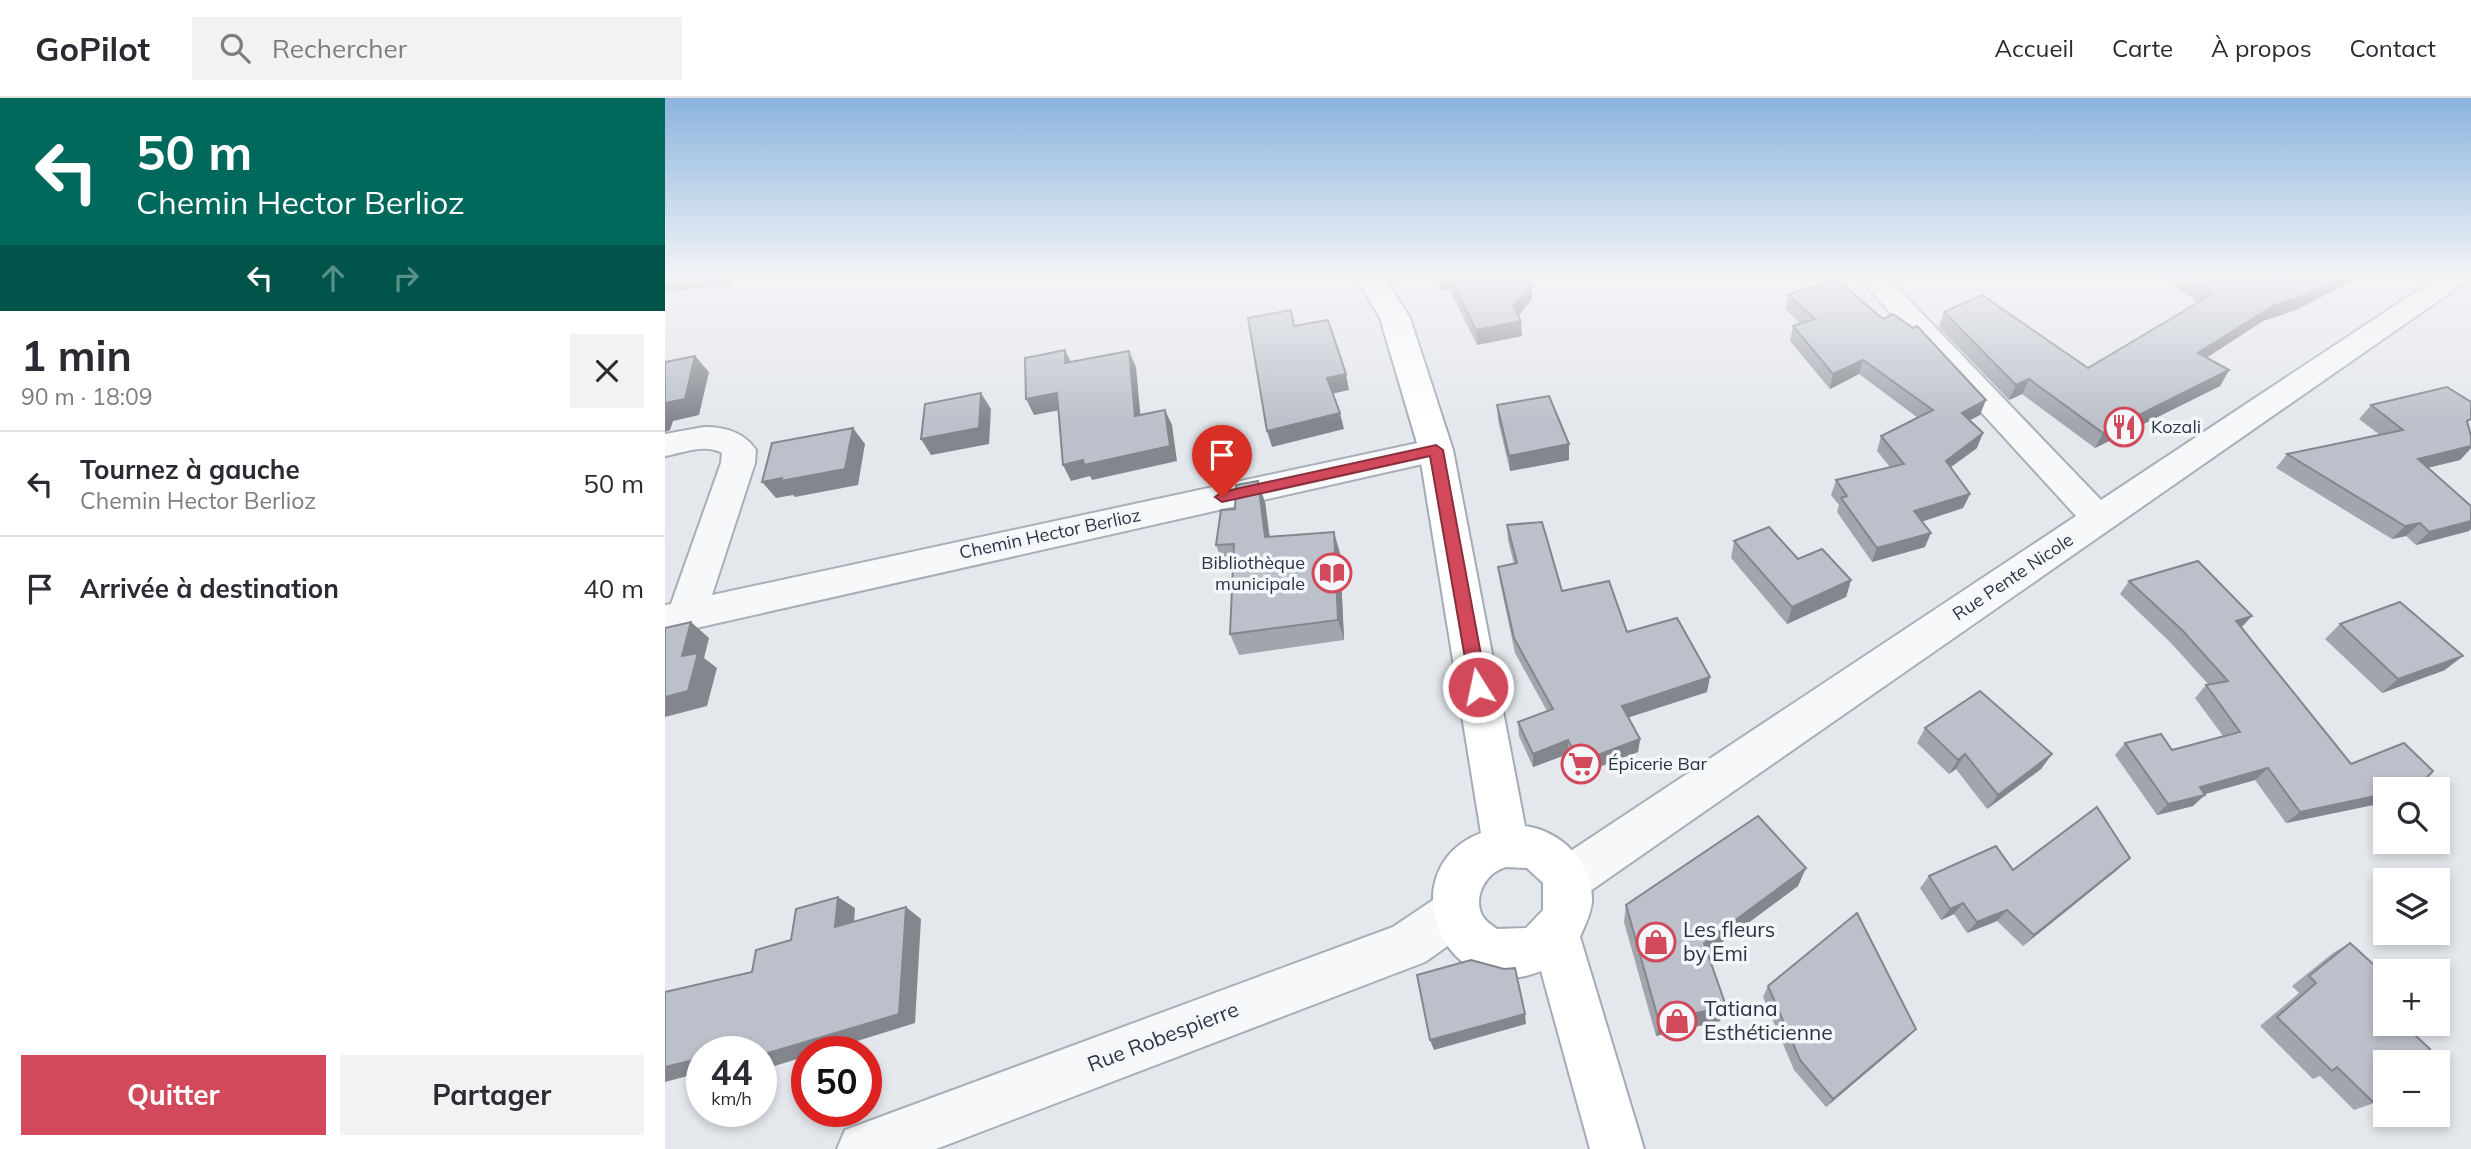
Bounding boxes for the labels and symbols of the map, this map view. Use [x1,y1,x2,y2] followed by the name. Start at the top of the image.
[2103,406,2145,448] restaurant icon: Kozali
[2151,415,2201,438] place label: Kozali
[1192,425,1252,497] pin
[957,503,1143,564] street label: Chemin Hector Berlioz
[1948,528,2077,625] street label: Rue Pente Nicole
[1201,551,1305,595] place label: Bibliothèque municipale
[1311,552,1353,594] library icon: Bibliothèque municipale
[1441,650,1515,724] position arrow
[1560,743,1602,785] supermarket icon: Épicerie Bar
[1608,752,1708,775] place label: Épicerie Bar
[1683,916,1775,966] place label: Les fleurs by Emi
[1635,921,1677,963] shop icon: Les fleurs by Emi
[1083,995,1242,1077] street label: Rue Robespierre
[1704,995,1833,1045] place label: Tatiana Esthéticienne
[1656,1000,1698,1042] shop icon: Tatiana Esthéticienne
[791,1036,882,1127] speed limit sign: 50

